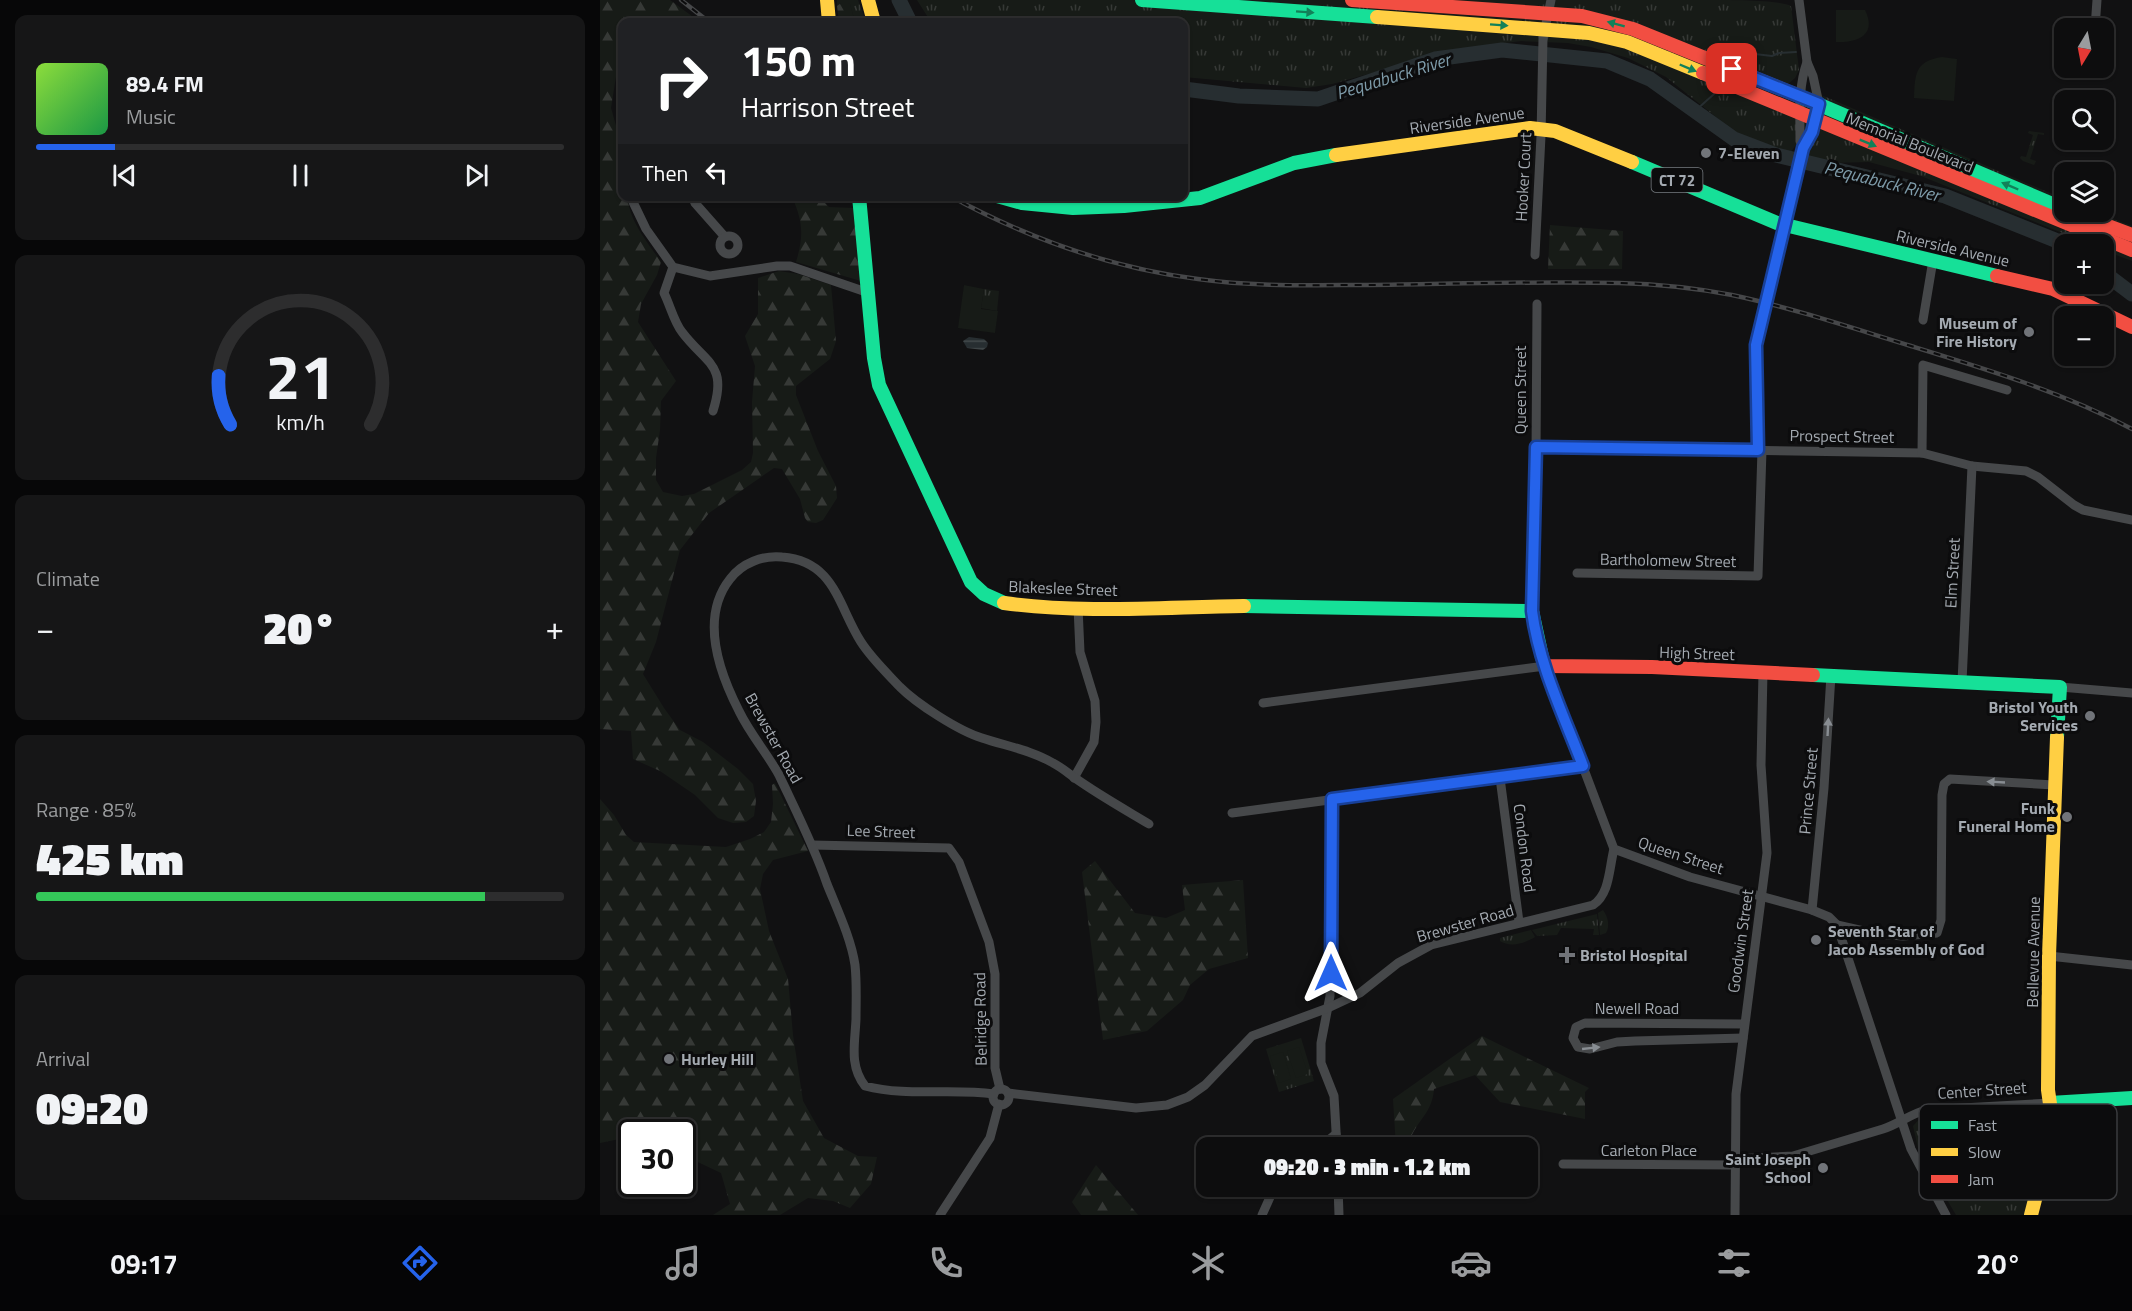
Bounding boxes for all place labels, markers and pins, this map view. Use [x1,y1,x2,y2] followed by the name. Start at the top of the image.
[1706,43,1757,94] pin
[1718,141,1780,165] place label: 7-Eleven
[1699,146,1713,160] marker: 7-Eleven
[1936,311,2017,353] place label: Museum of Fire History
[2022,325,2036,339] marker: Museum of Fire History
[1989,695,2078,737] place label: Bristol Youth Services
[2083,709,2097,723] marker: Bristol Youth Services
[1958,796,2056,838] place label: Funk Funeral Home
[2060,810,2074,824] marker: Funk Funeral Home
[1828,919,1985,961] place label: Seventh Star of Jacob Assembly of God
[1809,933,1823,947] marker: Seventh Star of Jacob Assembly of God
[1580,943,1688,967] place label: Bristol Hospital
[1558,946,1576,964] marker: Bristol Hospital
[681,1047,754,1071] place label: Hurley Hill
[662,1052,676,1066] marker: Hurley Hill
[1725,1147,1811,1189] place label: Saint Joseph School
[1816,1161,1830,1175] marker: Saint Joseph School

